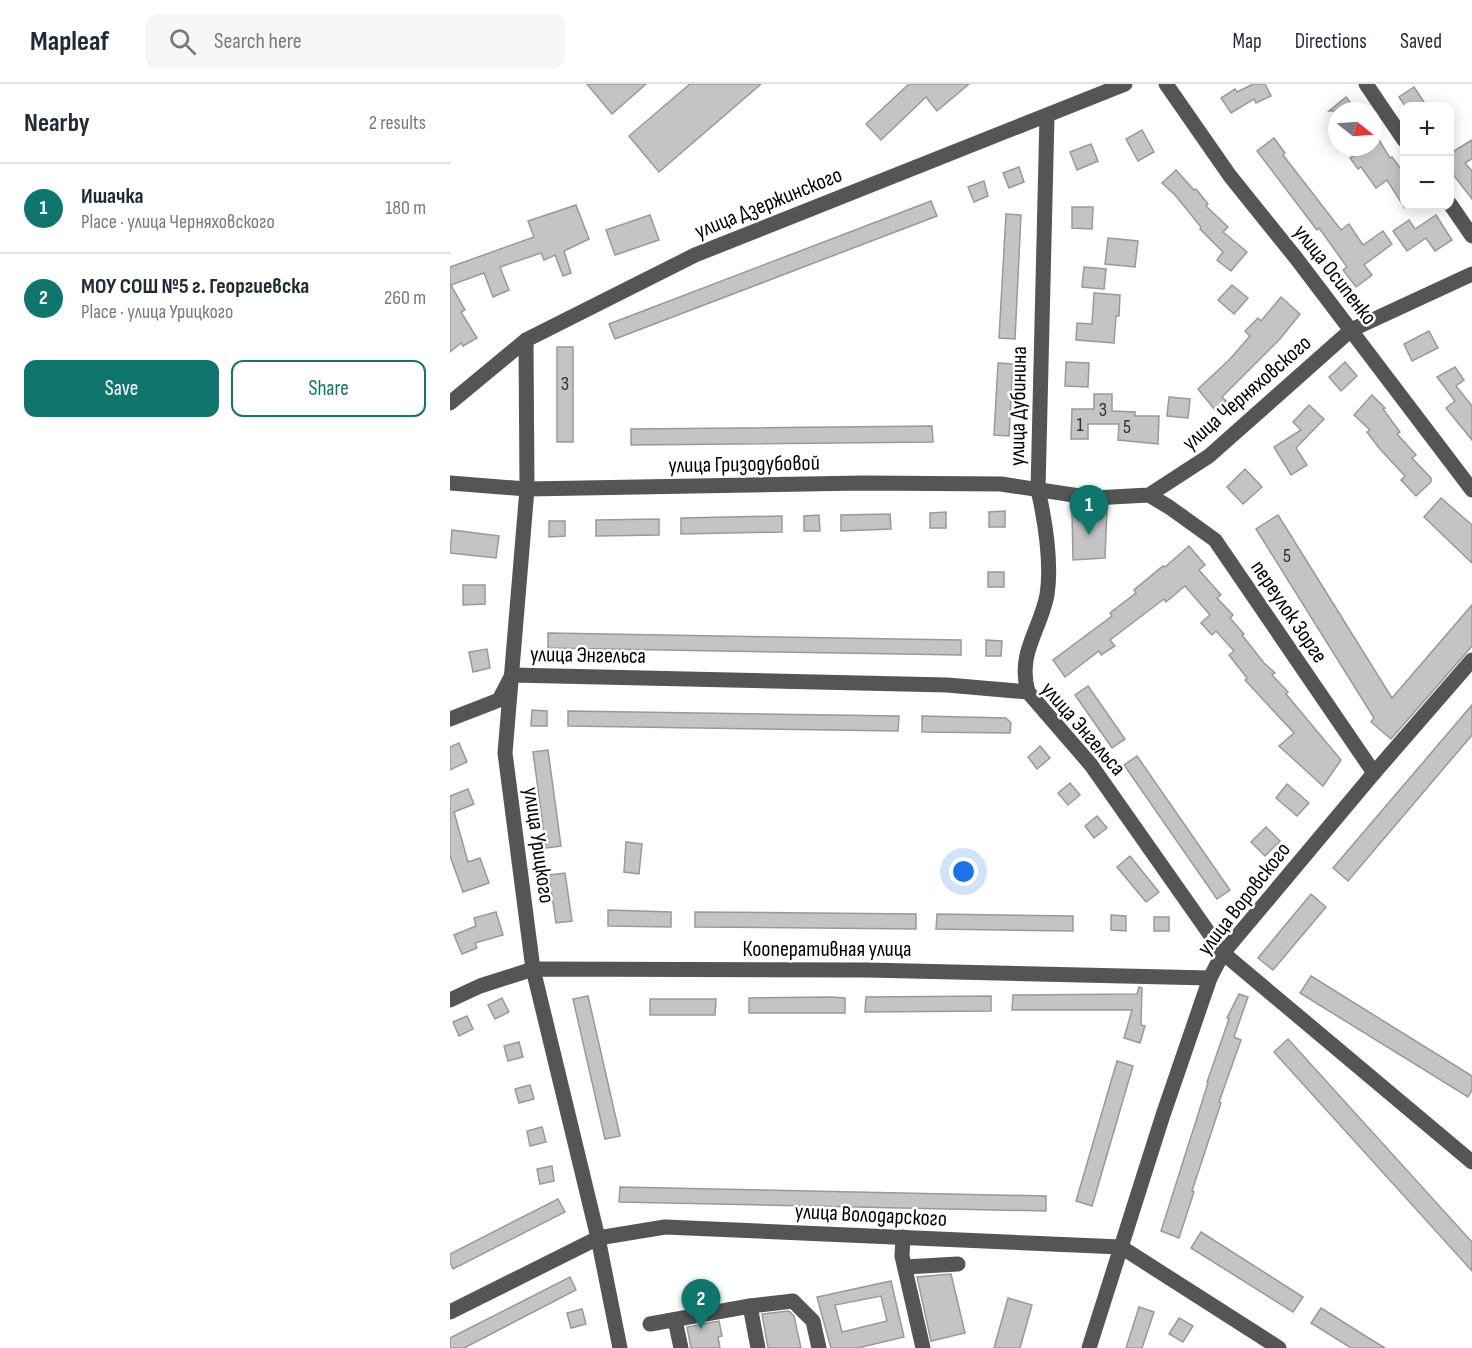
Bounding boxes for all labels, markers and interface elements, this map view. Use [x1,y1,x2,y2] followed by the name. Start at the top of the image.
[145,14,565,68] search box
[30,25,109,58] text: Mapleaf
[166,25,199,58] icon: search
[214,28,302,55] text: Search here
[1232,29,1262,54] text: Map
[1295,29,1367,54] text: Directions
[1400,29,1442,54] text: Saved
[1328,102,1382,156] north arrow
[1400,102,1454,210] map controls
[1400,102,1454,156] button: +
[24,108,90,139] text: Nearby
[369,111,426,135] text: 2 results
[1400,156,1454,210] button: −
[691,162,846,245] street label: улица Дзержинского
[81,183,144,210] text: Ишачка
[40,196,47,220] text: 1
[385,196,426,220] text: 180 m
[81,210,275,234] text: Place · улица Черняховского
[1287,219,1382,330] street label: улица Осипенко
[81,273,309,300] text: МОУ СОШ №5 г. Георгиевска
[39,286,48,310] text: 2
[384,286,426,310] text: 260 m
[81,300,233,324] text: Place · улица Урицкого
[1177,330,1317,457] street label: улица Черняховского
[1004,346,1033,466] street label: улица Дубинина
[24,360,219,417] button: Save
[231,360,426,417] button: Share
[561,372,569,396] house number: 3
[1099,398,1107,422] house number: 3
[1077,413,1084,437] house number: 1
[1123,415,1131,439] house number: 5
[668,450,820,479] street label: улица Гризодубовой
[1070,486,1108,535] pin: 1
[1283,544,1291,568] house number: 5
[1245,555,1333,668] street label: переулок Зорге
[530,641,646,670] street label: улица Энгельса
[1035,676,1131,782] street label: улица Энгельса
[517,785,560,905] street label: улица Урицкого
[1192,837,1297,961] street label: улица Воровского
[949,857,978,886] your location
[743,936,911,963] street label: Кооперативная улица
[794,1198,948,1233] street label: улица Володарского
[682,1280,720,1329] pin: 2

